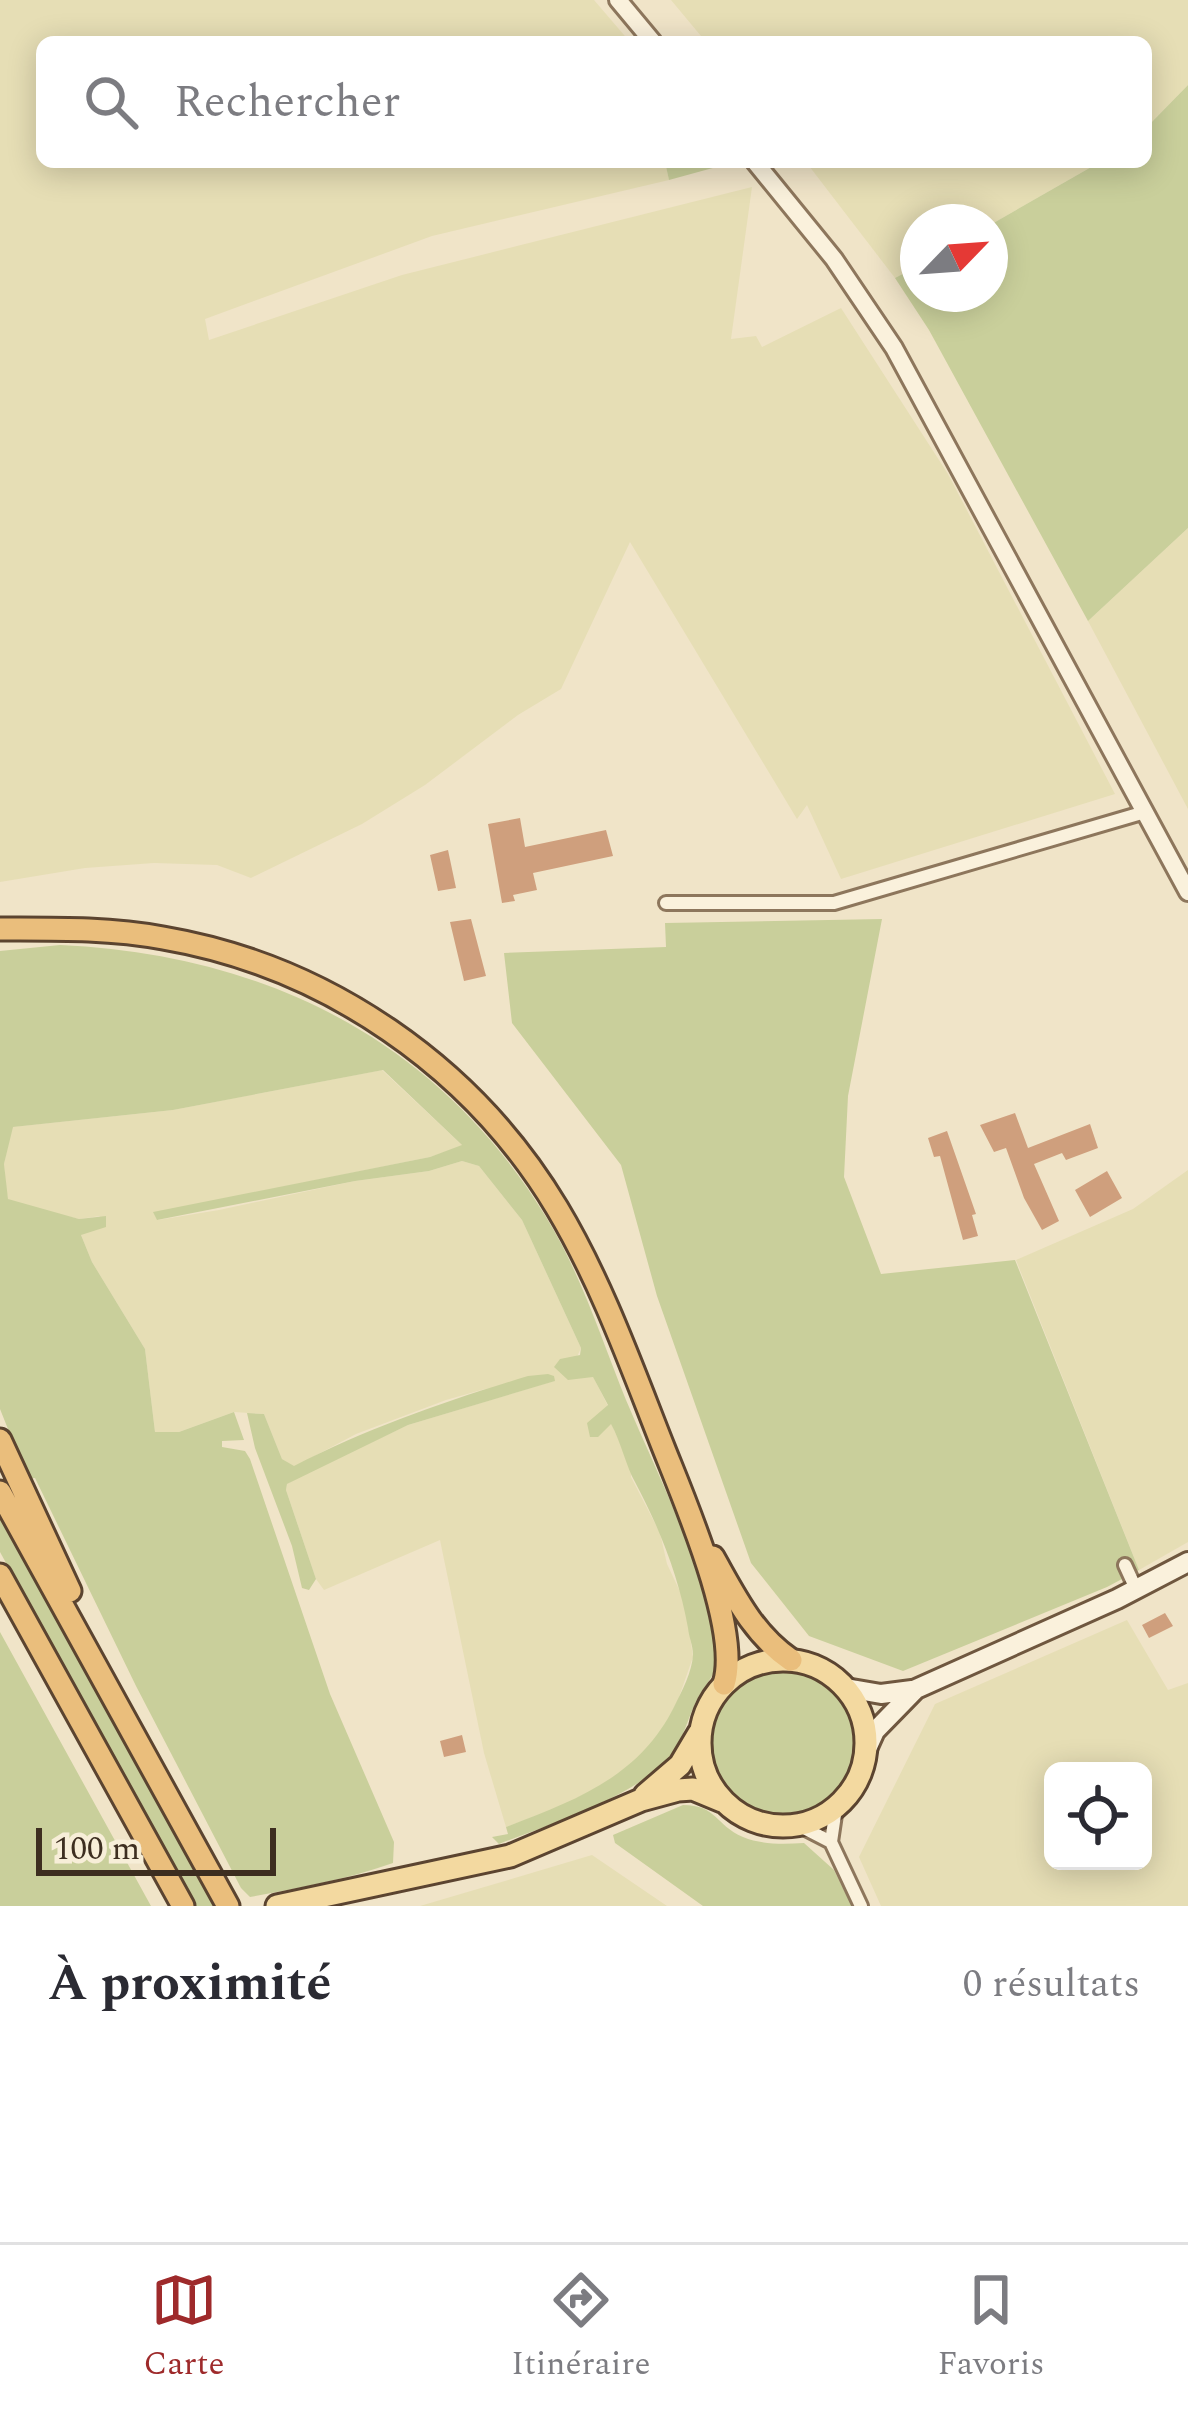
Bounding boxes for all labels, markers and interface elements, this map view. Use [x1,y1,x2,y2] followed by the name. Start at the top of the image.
[36,36,1152,168] search box
[174,68,400,137] text: Rechercher
[78,69,144,135] icon: search
[900,204,1008,312] north arrow
[1044,1762,1152,1870] map controls
[1044,1762,1152,1870] button: locate
[36,1822,276,1875] scale bar
[54,1824,140,1874] text: 100 m
[48,1945,332,2023] text: À proximité
[963,1955,1140,2014] text: 0 résultats
[144,2267,224,2389] tab: Carte
[511,2267,650,2389] tab: Itinéraire
[937,2267,1044,2389] tab: Favoris

